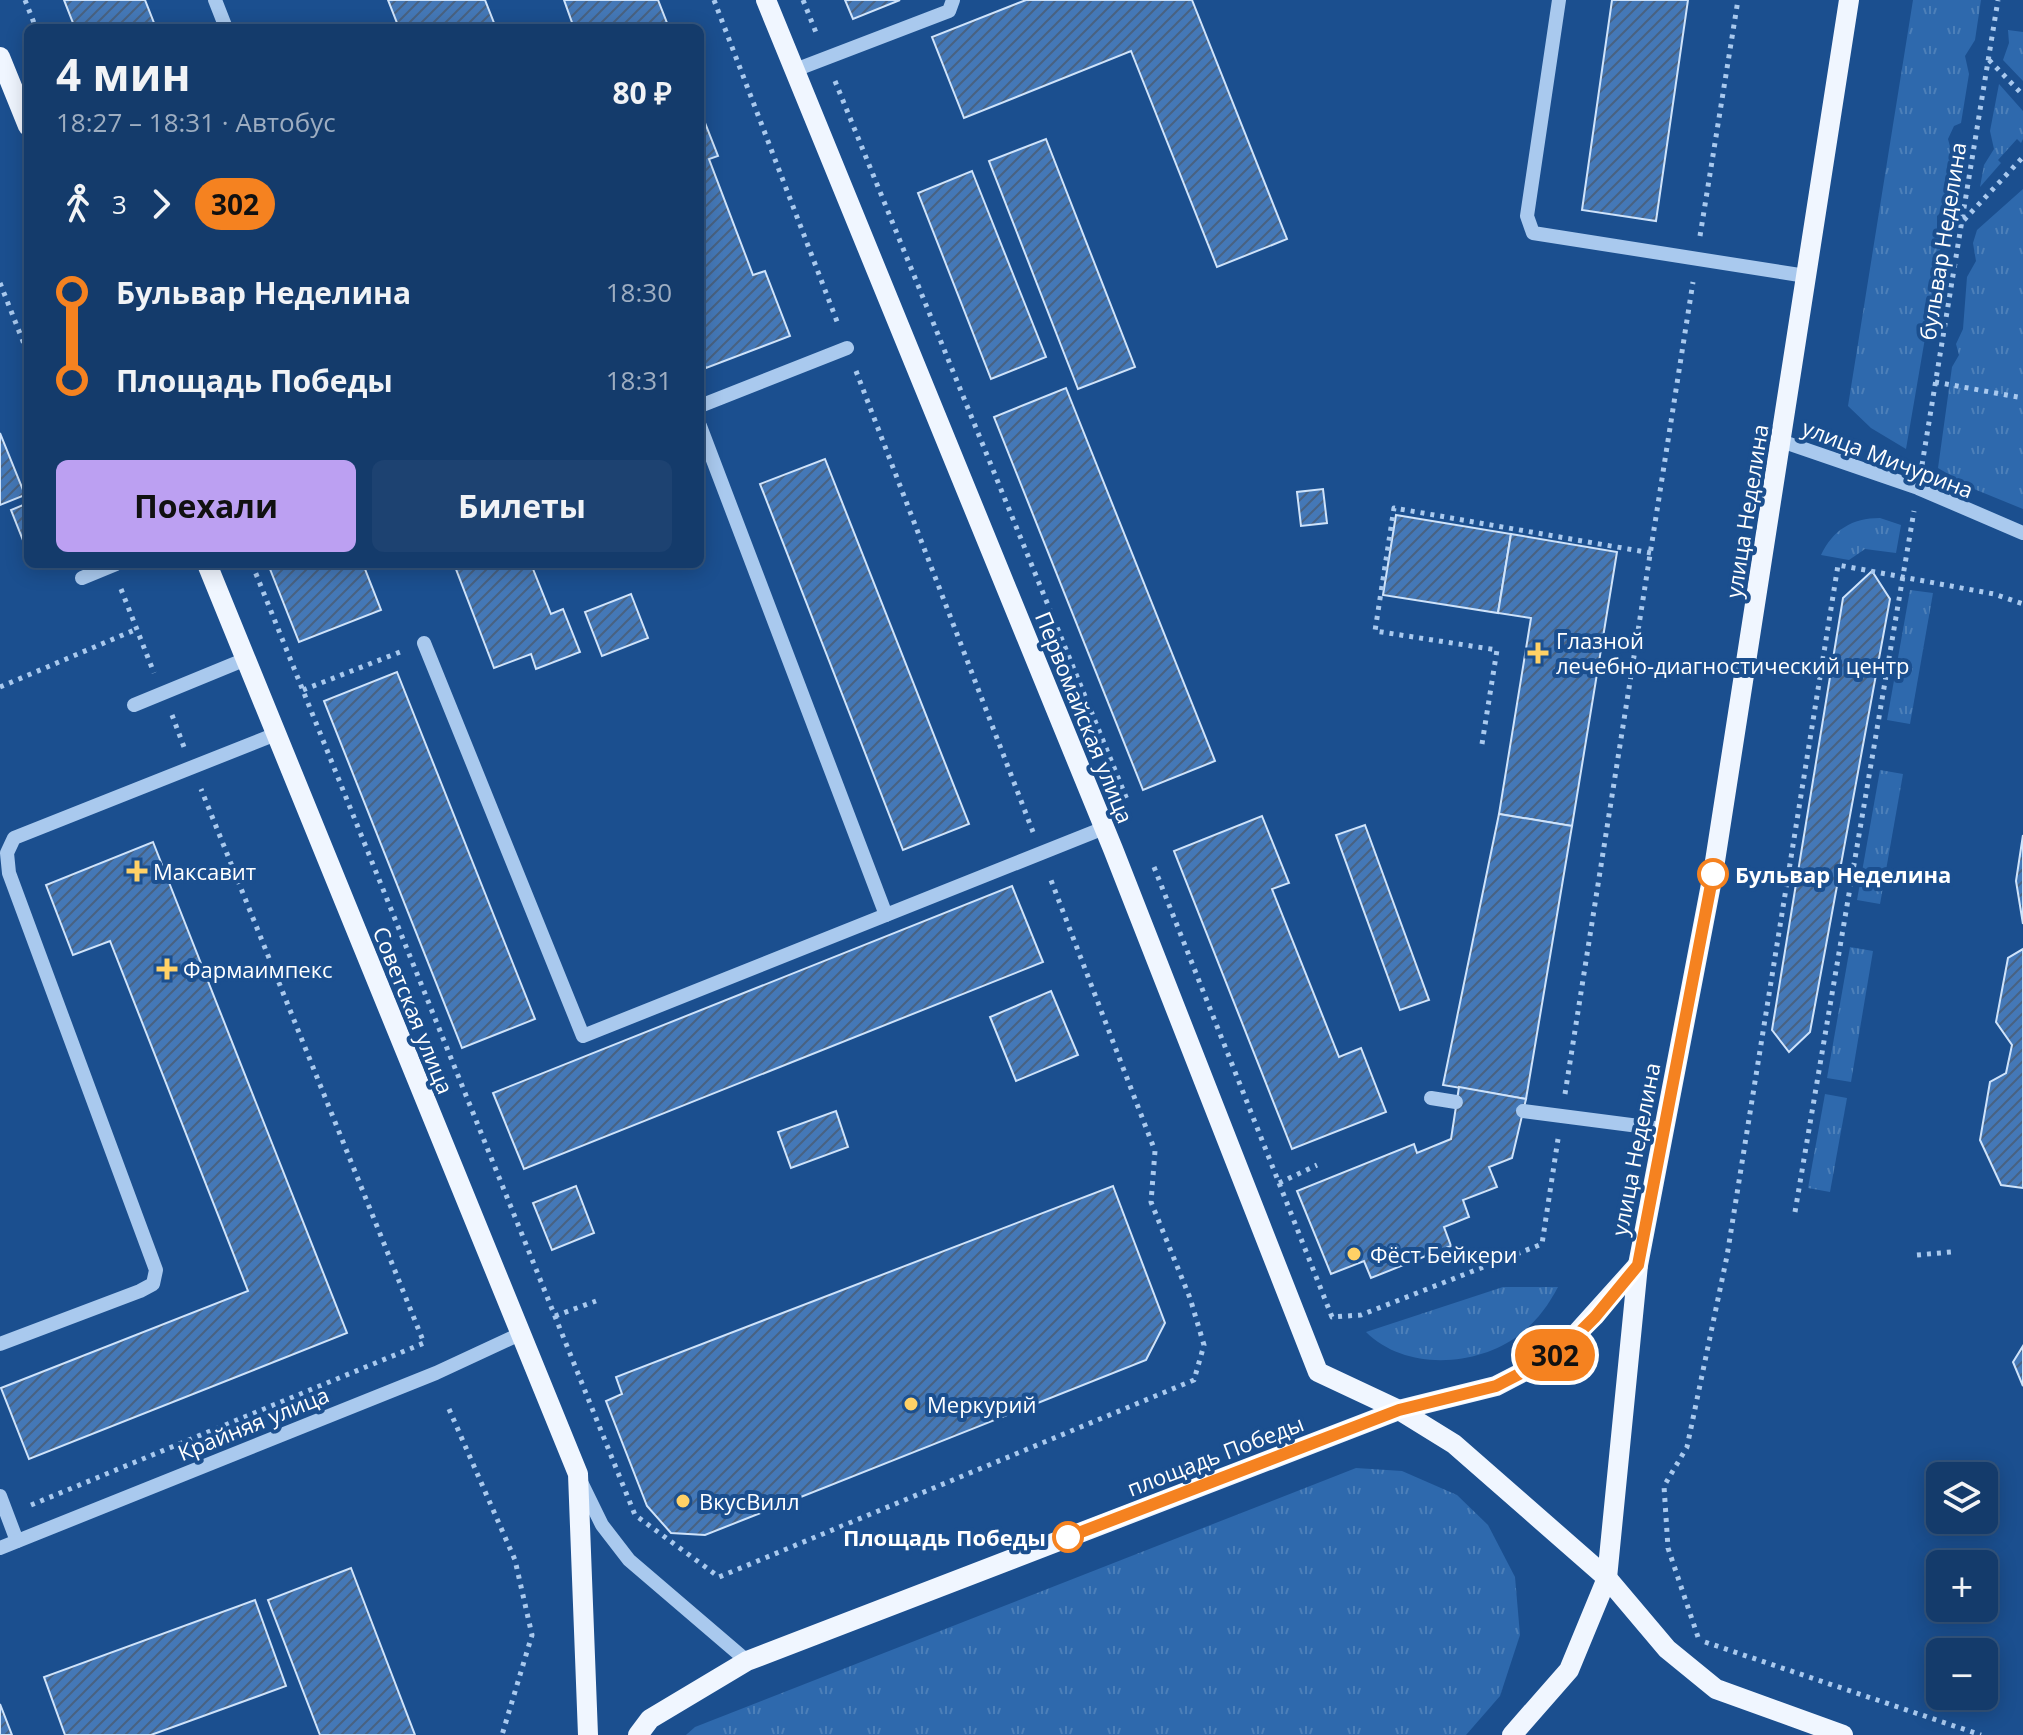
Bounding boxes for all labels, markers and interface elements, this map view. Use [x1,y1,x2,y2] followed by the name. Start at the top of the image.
[56,44,191,104] text: 4 мин
[612,72,672,113] text: 80 ₽
[56,104,336,140] text: 18:27 – 18:31 · Автобус
[1912,140,1972,342] street label: бульвар Неделина
[56,182,100,226] icon: walk
[139,182,183,226] icon: forward
[211,185,259,223] text: 302
[112,186,127,222] text: 3
[116,272,411,313] text: Бульвар Неделина
[606,274,672,310] text: 18:30
[116,360,393,401] text: Площадь Победы
[606,362,672,398] text: 18:31
[1798,412,1978,504] street label: улица Мичурина
[1717,422,1775,600] street label: улица Неделина
[56,460,356,552] button: Поехали
[372,460,672,552] button: Билеты
[1029,607,1141,827] street label: Первомайская улица
[1556,625,1910,680] place label: Глазной лечебно-диагностический центр
[1527,642,1549,664] marker: Глазной лечебно-диагностический центр
[153,856,256,886] place label: Максавит
[1698,859,1728,889] marker: Бульвар Неделина
[1735,859,1951,889] place label: Бульвар Неделина
[128,862,146,880] marker: Максавит
[367,922,461,1098] street label: Советская улица
[183,954,333,984] place label: Фармаимпекс
[158,960,176,978] marker: Фармаимпекс
[1604,1060,1666,1238] street label: улица Неделина
[1370,1239,1517,1269] place label: Фёст Бейкери
[1345,1245,1363,1263] marker: Фёст Бейкери
[1509,1329,1601,1381] line badge: 302
[1531,1336,1579,1374] text: 302
[173,1379,333,1467] street label: Крайняя улица
[927,1389,1036,1419] place label: Меркурий
[902,1395,920,1413] marker: Меркурий
[1122,1407,1308,1503] street label: площадь Победы
[1926,1462,1998,1710] map controls
[1926,1462,1998,1534] button: layers
[699,1486,800,1516] place label: ВкусВилл
[674,1492,692,1510] marker: ВкусВилл
[843,1522,1046,1552] place label: Площадь Победы
[1053,1522,1083,1552] marker: Площадь Победы
[1926,1550,1998,1622] button: +
[1926,1638,1998,1710] button: −

